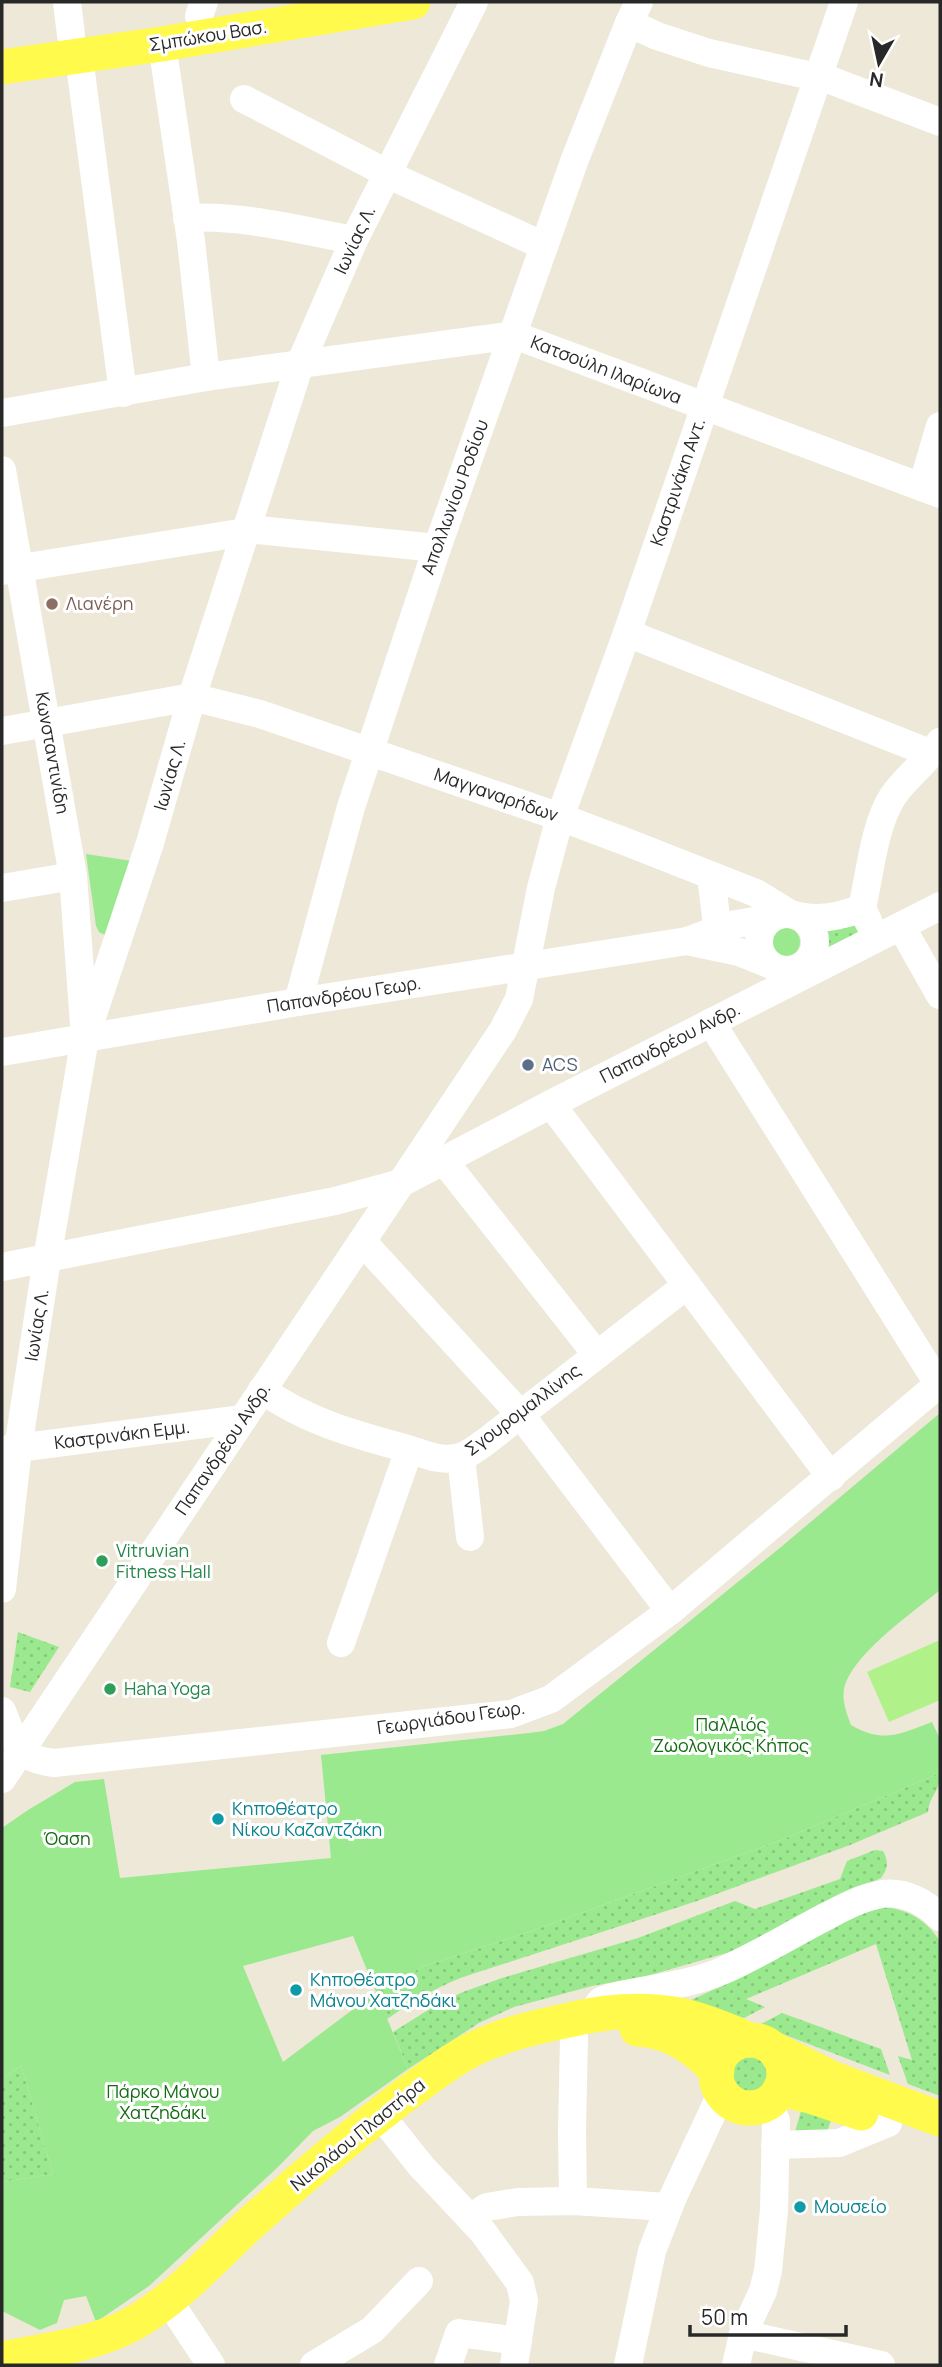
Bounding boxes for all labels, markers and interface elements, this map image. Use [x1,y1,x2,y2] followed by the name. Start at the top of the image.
[147,14,268,56] street label: Σμπώκου Βασ.
[844,28,914,98] north arrow
[868,66,885,94] text: N
[328,202,380,278] street label: Ιωνίας Λ.
[527,329,685,409] street label: Κατσούλη Ιλαρίωνα
[644,415,710,549] street label: Καστρινάκη Αντ.
[415,416,493,577] street label: Απολλωνίου Ροδίου
[66,591,133,615] place label: Λιανέρη
[44,596,60,612] marker: Λιανέρη
[30,690,76,816] street label: Κωνσταντινίδη
[147,736,191,813] street label: Ιωνίας Λ.
[431,762,561,826] street label: Μαγγαναρήδων
[265,970,423,1018] street label: Παπανδρέου Γεωρ.
[595,996,744,1088] street label: Παπανδρέου Ανδρ.
[542,1052,578,1076] place label: ACS
[520,1057,536,1073] marker: ACS
[18,1287,54,1363] street label: Ιωνίας Λ.
[460,1358,585,1461] street label: Σγουρομαλλίνης
[169,1378,275,1519] street label: Παπανδρέου Ανδρ.
[53,1414,191,1454] street label: Καστρινάκη Εμμ.
[116,1538,211,1583] place label: Vitruvian Fitness Hall
[94,1553,110,1569] marker: Vitruvian Fitness Hall
[124,1676,210,1700] place label: Haha Yoga
[102,1681,118,1697] marker: Haha Yoga
[375,1695,526,1739] street label: Γεωργιάδου Γεωρ.
[653,1712,809,1757] park label: ΠαλΑιός Ζωολογικός Κήπος
[232,1796,382,1841] place label: Κηποθέατρο Νίκου Καζαντζάκη
[210,1811,226,1827] marker: Κηποθέατρο Νίκου Καζαντζάκη
[43,1826,91,1850] park label: Όαση
[310,1967,457,2012] place label: Κηποθέατρο Μάνου Χατζηδάκι
[288,1982,304,1998] marker: Κηποθέατρο Μάνου Χατζηδάκι
[285,2072,430,2196] street label: Νικολάου Πλαστήρα
[106,2079,220,2124] park label: Πάρκο Μάνου Χατζηδάκι
[814,2194,887,2218] place label: Μουσείο
[792,2199,808,2215] marker: Μουσείο
[690,2294,846,2338] scale bar
[701,2303,748,2331] text: 50 m

